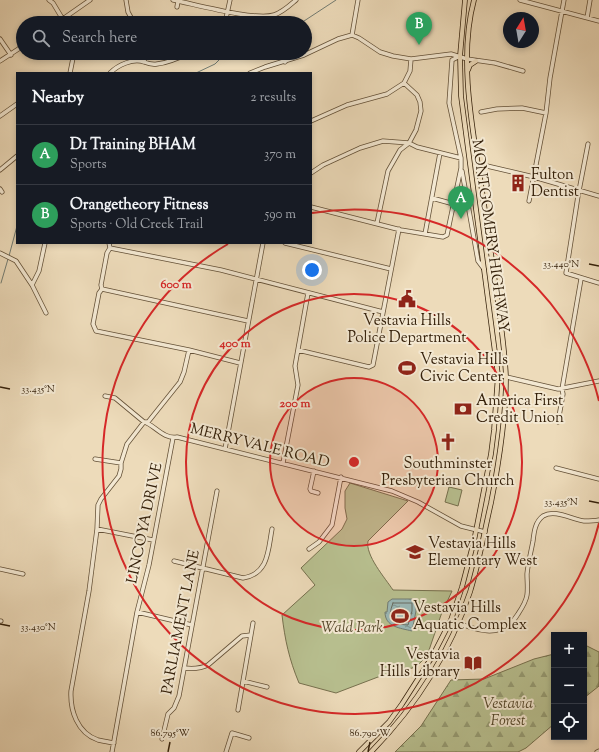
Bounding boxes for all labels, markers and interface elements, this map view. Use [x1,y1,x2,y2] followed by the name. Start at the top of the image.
[406,12,432,45] pin: B
[503,12,539,48] north arrow
[16,16,312,60] search box
[30,27,52,49] icon: search
[62,28,137,49] text: Search here
[32,86,84,110] text: Nearby
[251,89,296,107] text: 2 results
[70,135,196,156] text: D1 Training BHAM
[466,138,514,335] street label: MONTGOMERY HIGHWAY
[40,146,50,164] text: A
[264,146,296,164] text: 370 m
[70,156,107,174] text: Sports
[531,165,579,203] place label: Fulton Dentist
[508,173,528,193] building icon: Fulton Dentist
[448,186,474,219] pin: A
[70,195,208,216] text: Orangetheory Fitness
[41,206,49,224] text: B
[265,206,296,224] text: 590 m
[70,216,203,234] text: Sports · Old Creek Trail
[543,257,579,272] text: 33.440°N
[302,260,322,280] your location
[160,276,192,294] text: 600 m
[397,289,417,309] public building icon: Vestavia Hills Police Department
[348,311,466,349] place label: Vestavia Hills Police Department
[218,335,251,353] text: 400 m
[420,350,508,388] place label: Vestavia Hills Civic Center
[397,358,417,378] sports icon: Vestavia Hills Civic Center
[21,382,55,397] text: 33.435°N
[476,391,564,429] place label: America First Credit Union
[280,395,310,413] text: 200 m
[453,399,473,419] bank icon: America First Credit Union
[188,419,332,474] street label: MERRYVALE ROAD
[438,432,458,452] church icon: Southminster Presbyterian Church
[381,454,515,492] place label: Southminster Presbyterian Church
[347,455,361,469] centre of rings
[122,461,169,586] street label: LINCOYA DRIVE
[544,495,578,510] text: 33.435°N
[428,534,537,572] place label: Vestavia Hills Elementary West
[405,542,425,562] school or university icon: Vestavia Hills Elementary West
[157,548,206,696] street label: PARLIAMENT LANE
[413,598,527,636] place label: Vestavia Hills Aquatic Complex
[390,606,410,626] sports icon: Vestavia Hills Aquatic Complex
[321,618,383,639] park label: Wald Park
[20,620,56,635] text: 33.430°N
[551,632,587,740] map controls
[551,632,587,668] button: +
[380,645,461,683] place label: Vestavia Hills Library
[463,653,483,673] library icon: Vestavia Hills Library
[551,668,587,704] button: −
[483,694,533,732] park label: Vestavia Forest
[551,704,587,740] button: locate
[150,726,190,741] text: 86.795°W
[350,726,390,741] text: 86.790°W

